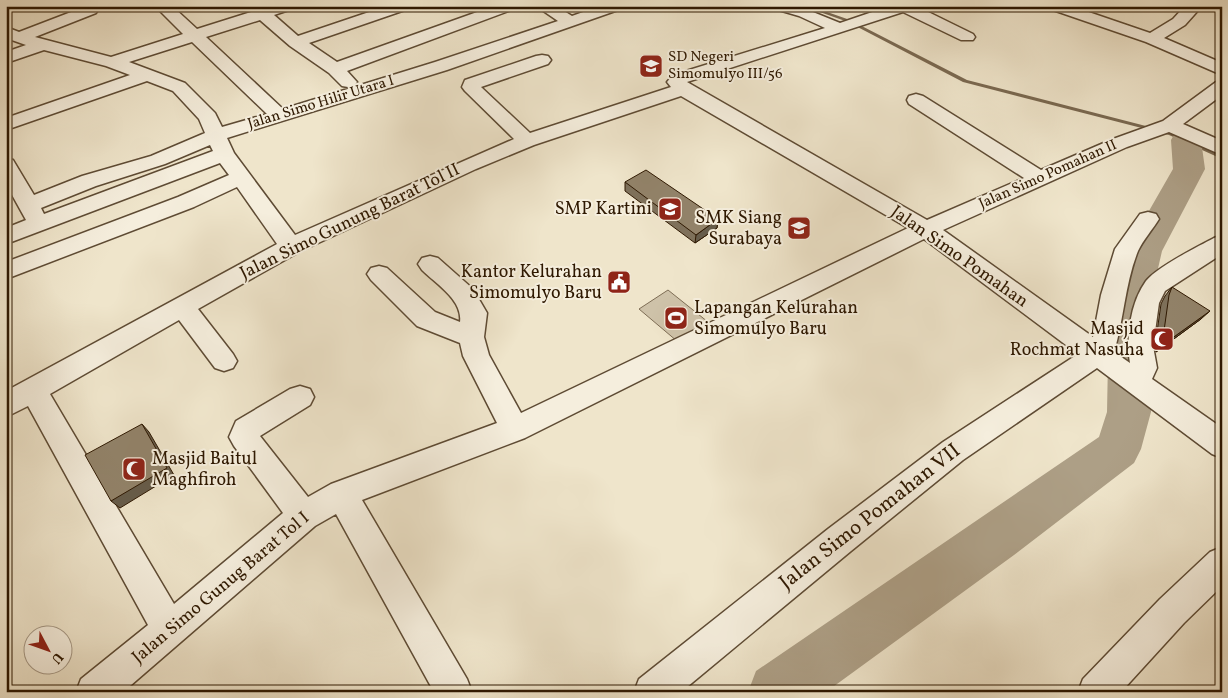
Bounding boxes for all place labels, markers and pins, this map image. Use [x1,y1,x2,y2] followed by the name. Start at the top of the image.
[668,47,783,85] place label: SD Negeri Simomulyo III/56
[638,53,664,79] school or university icon: SD Negeri Simomulyo III/56
[657,196,683,222] school or university icon: SMP Kartini
[555,197,652,222] place label: SMP Kartini
[695,206,782,252] place label: SMK Siang Surabaya
[786,215,812,241] school or university icon: SMK Siang Surabaya
[461,260,602,306] place label: Kantor Kelurahan Simomulyo Baru
[606,269,632,295] public building icon: Kantor Kelurahan Simomulyo Baru
[694,296,858,342] place label: Lapangan Kelurahan Simomulyo Baru
[663,305,689,331] sports icon: Lapangan Kelurahan Simomulyo Baru
[1010,317,1144,363] place label: Masjid Rochmat Nasuha
[1149,326,1175,352] mosque icon: Masjid Rochmat Nasuha
[152,447,257,493] place label: Masjid Baitul Maghfiroh
[121,456,147,482] mosque icon: Masjid Baitul Maghfiroh

